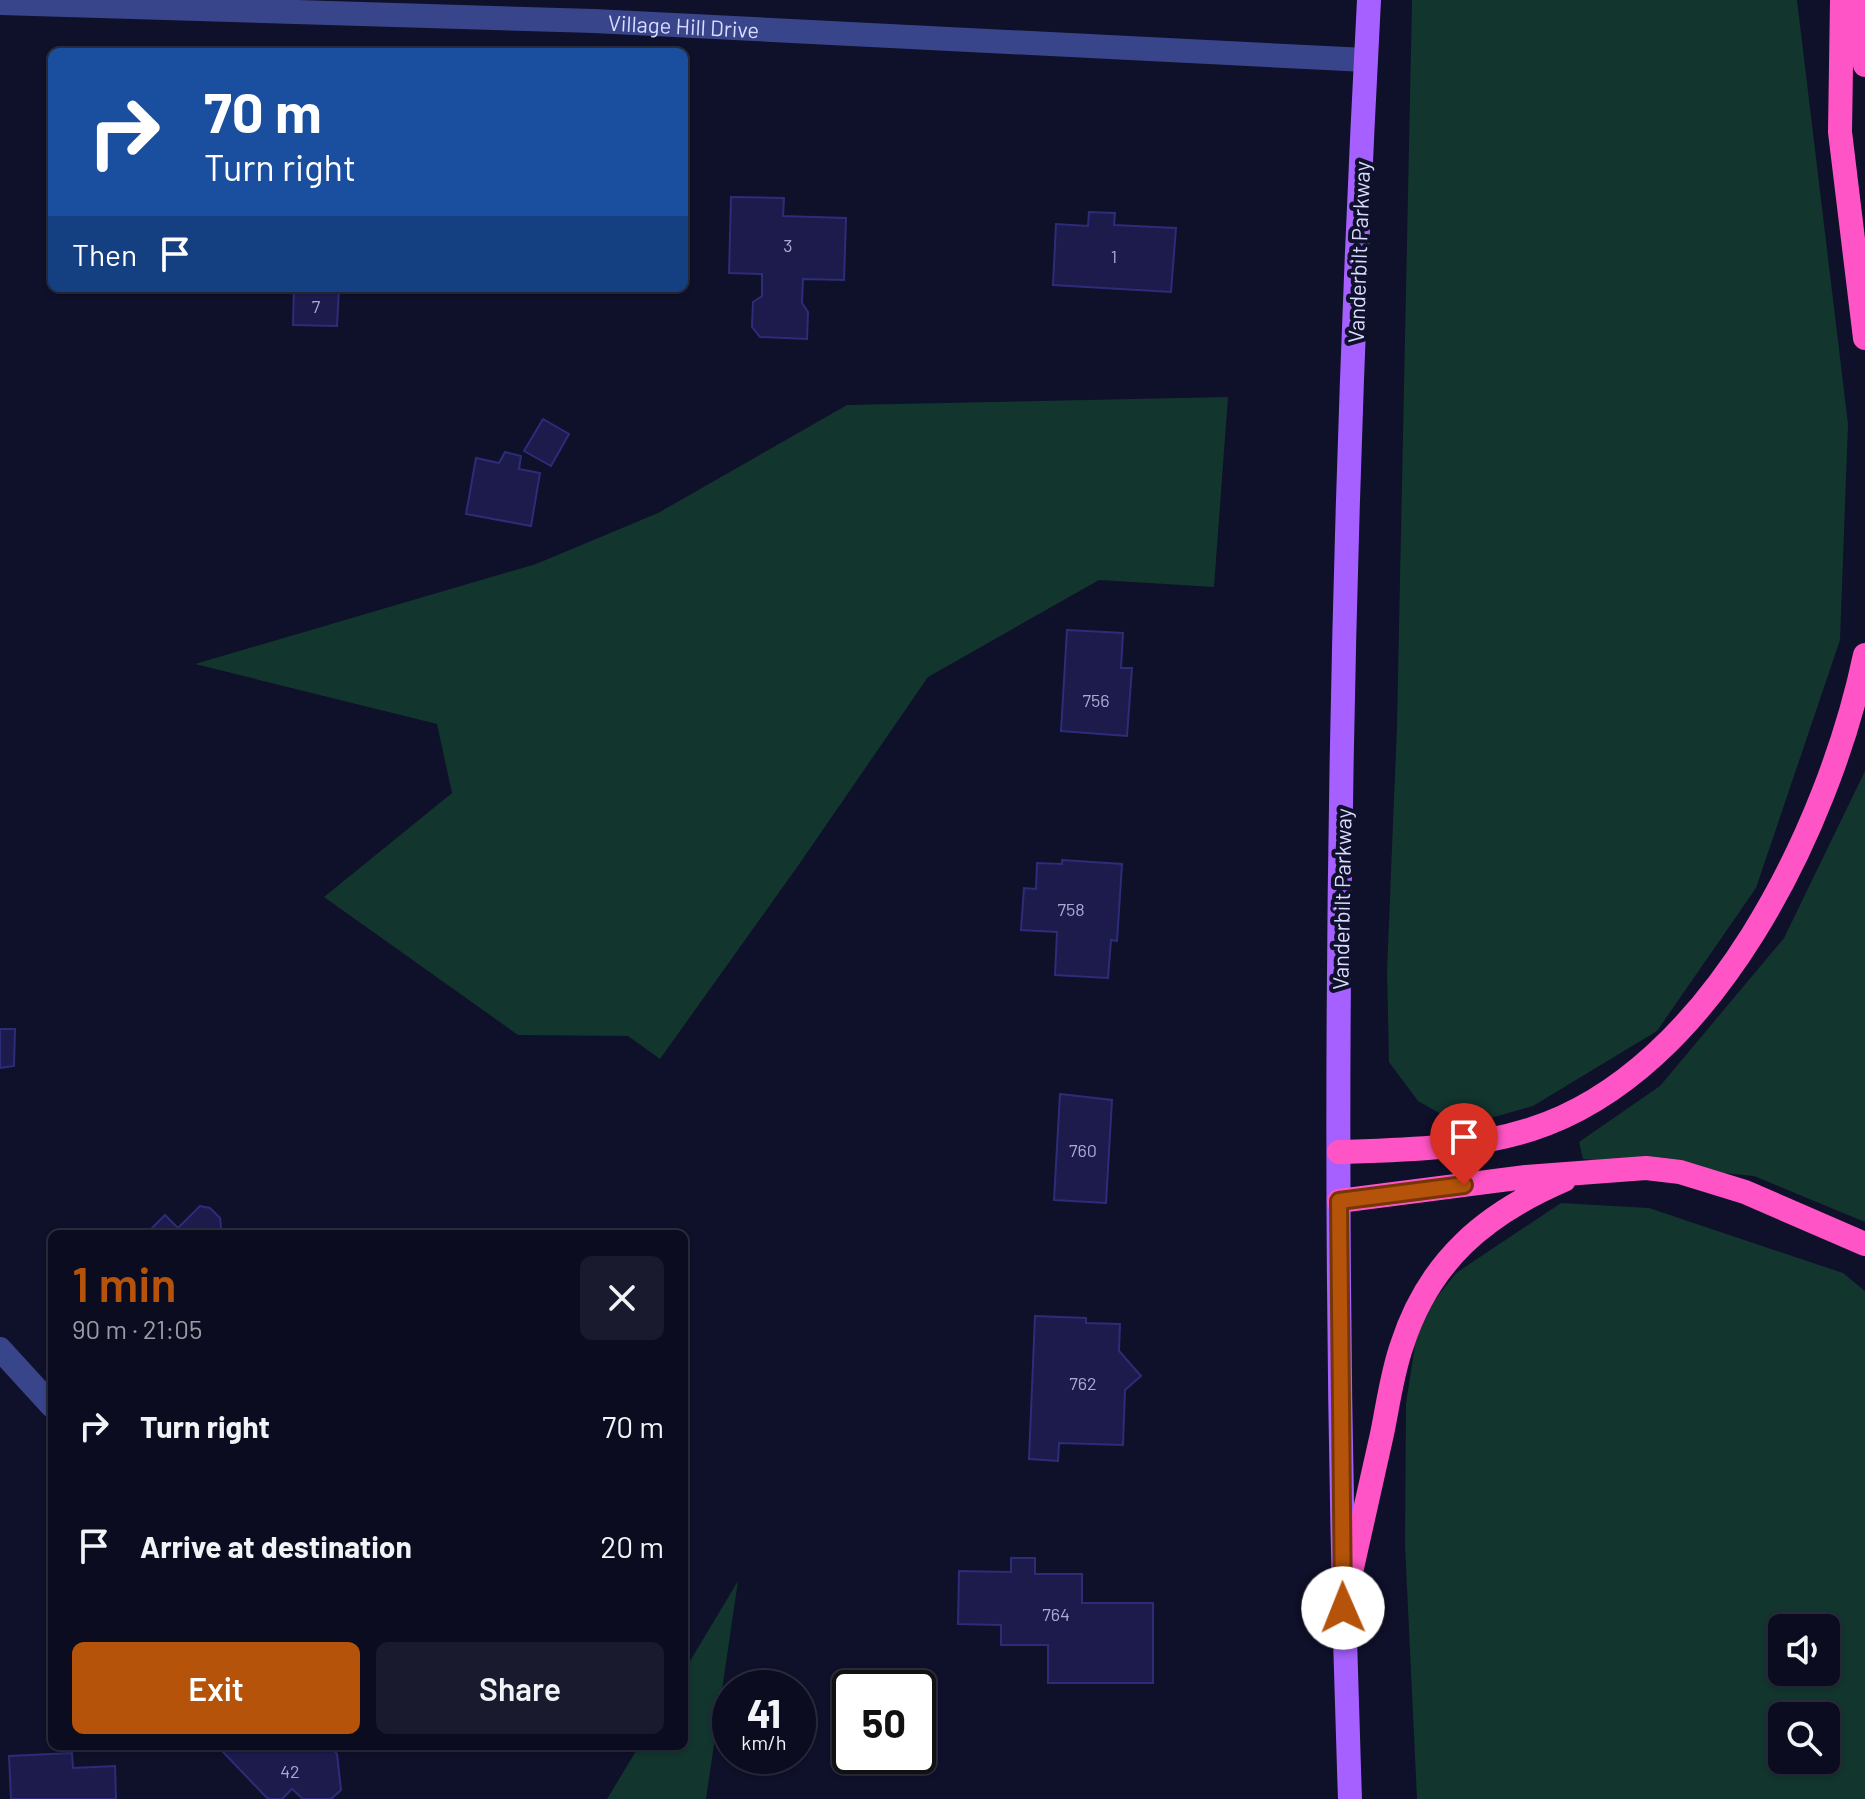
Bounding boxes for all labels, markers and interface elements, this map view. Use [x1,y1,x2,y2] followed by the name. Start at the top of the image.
[607,9,760,42] street label: Village Hill Drive
[204,77,322,144] text: 70 m
[72,80,176,184] icon: right
[204,145,356,188] text: Turn right
[1342,161,1374,343] street label: Vanderbilt Parkway
[153,232,197,276] icon: arrive
[783,234,793,256] house number: 3
[72,236,137,272] text: Then
[1111,245,1117,267] house number: 1
[312,295,321,317] house number: 7
[1082,689,1110,711] house number: 756
[1326,808,1356,990] street label: Vanderbilt Parkway
[1057,898,1085,920] house number: 758
[1430,1103,1498,1185] pin
[1442,1115,1486,1159] icon: arrive
[1069,1139,1097,1161] house number: 760
[72,1254,177,1312] text: 1 min
[580,1256,664,1340] button: close
[72,1313,202,1344] text: 90 m · 21:05
[1069,1372,1097,1394] house number: 762
[72,1404,116,1448] icon: right
[140,1408,270,1444] text: Turn right
[602,1408,664,1444] text: 70 m
[72,1524,116,1568] icon: arrive
[140,1528,412,1564] text: Arrive at destination
[600,1528,664,1564] text: 20 m
[1301,1566,1385,1650] position arrow
[1042,1603,1070,1625] house number: 764
[1768,1614,1840,1774] map controls
[1768,1614,1840,1686] button: sound
[72,1642,360,1734] button: Exit
[376,1642,664,1734] button: Share
[832,1670,936,1774] speed limit sign: 50
[747,1688,781,1736] text: 41
[1768,1702,1840,1774] button: search
[741,1730,787,1754] text: km/h
[280,1760,300,1782] house number: 42

